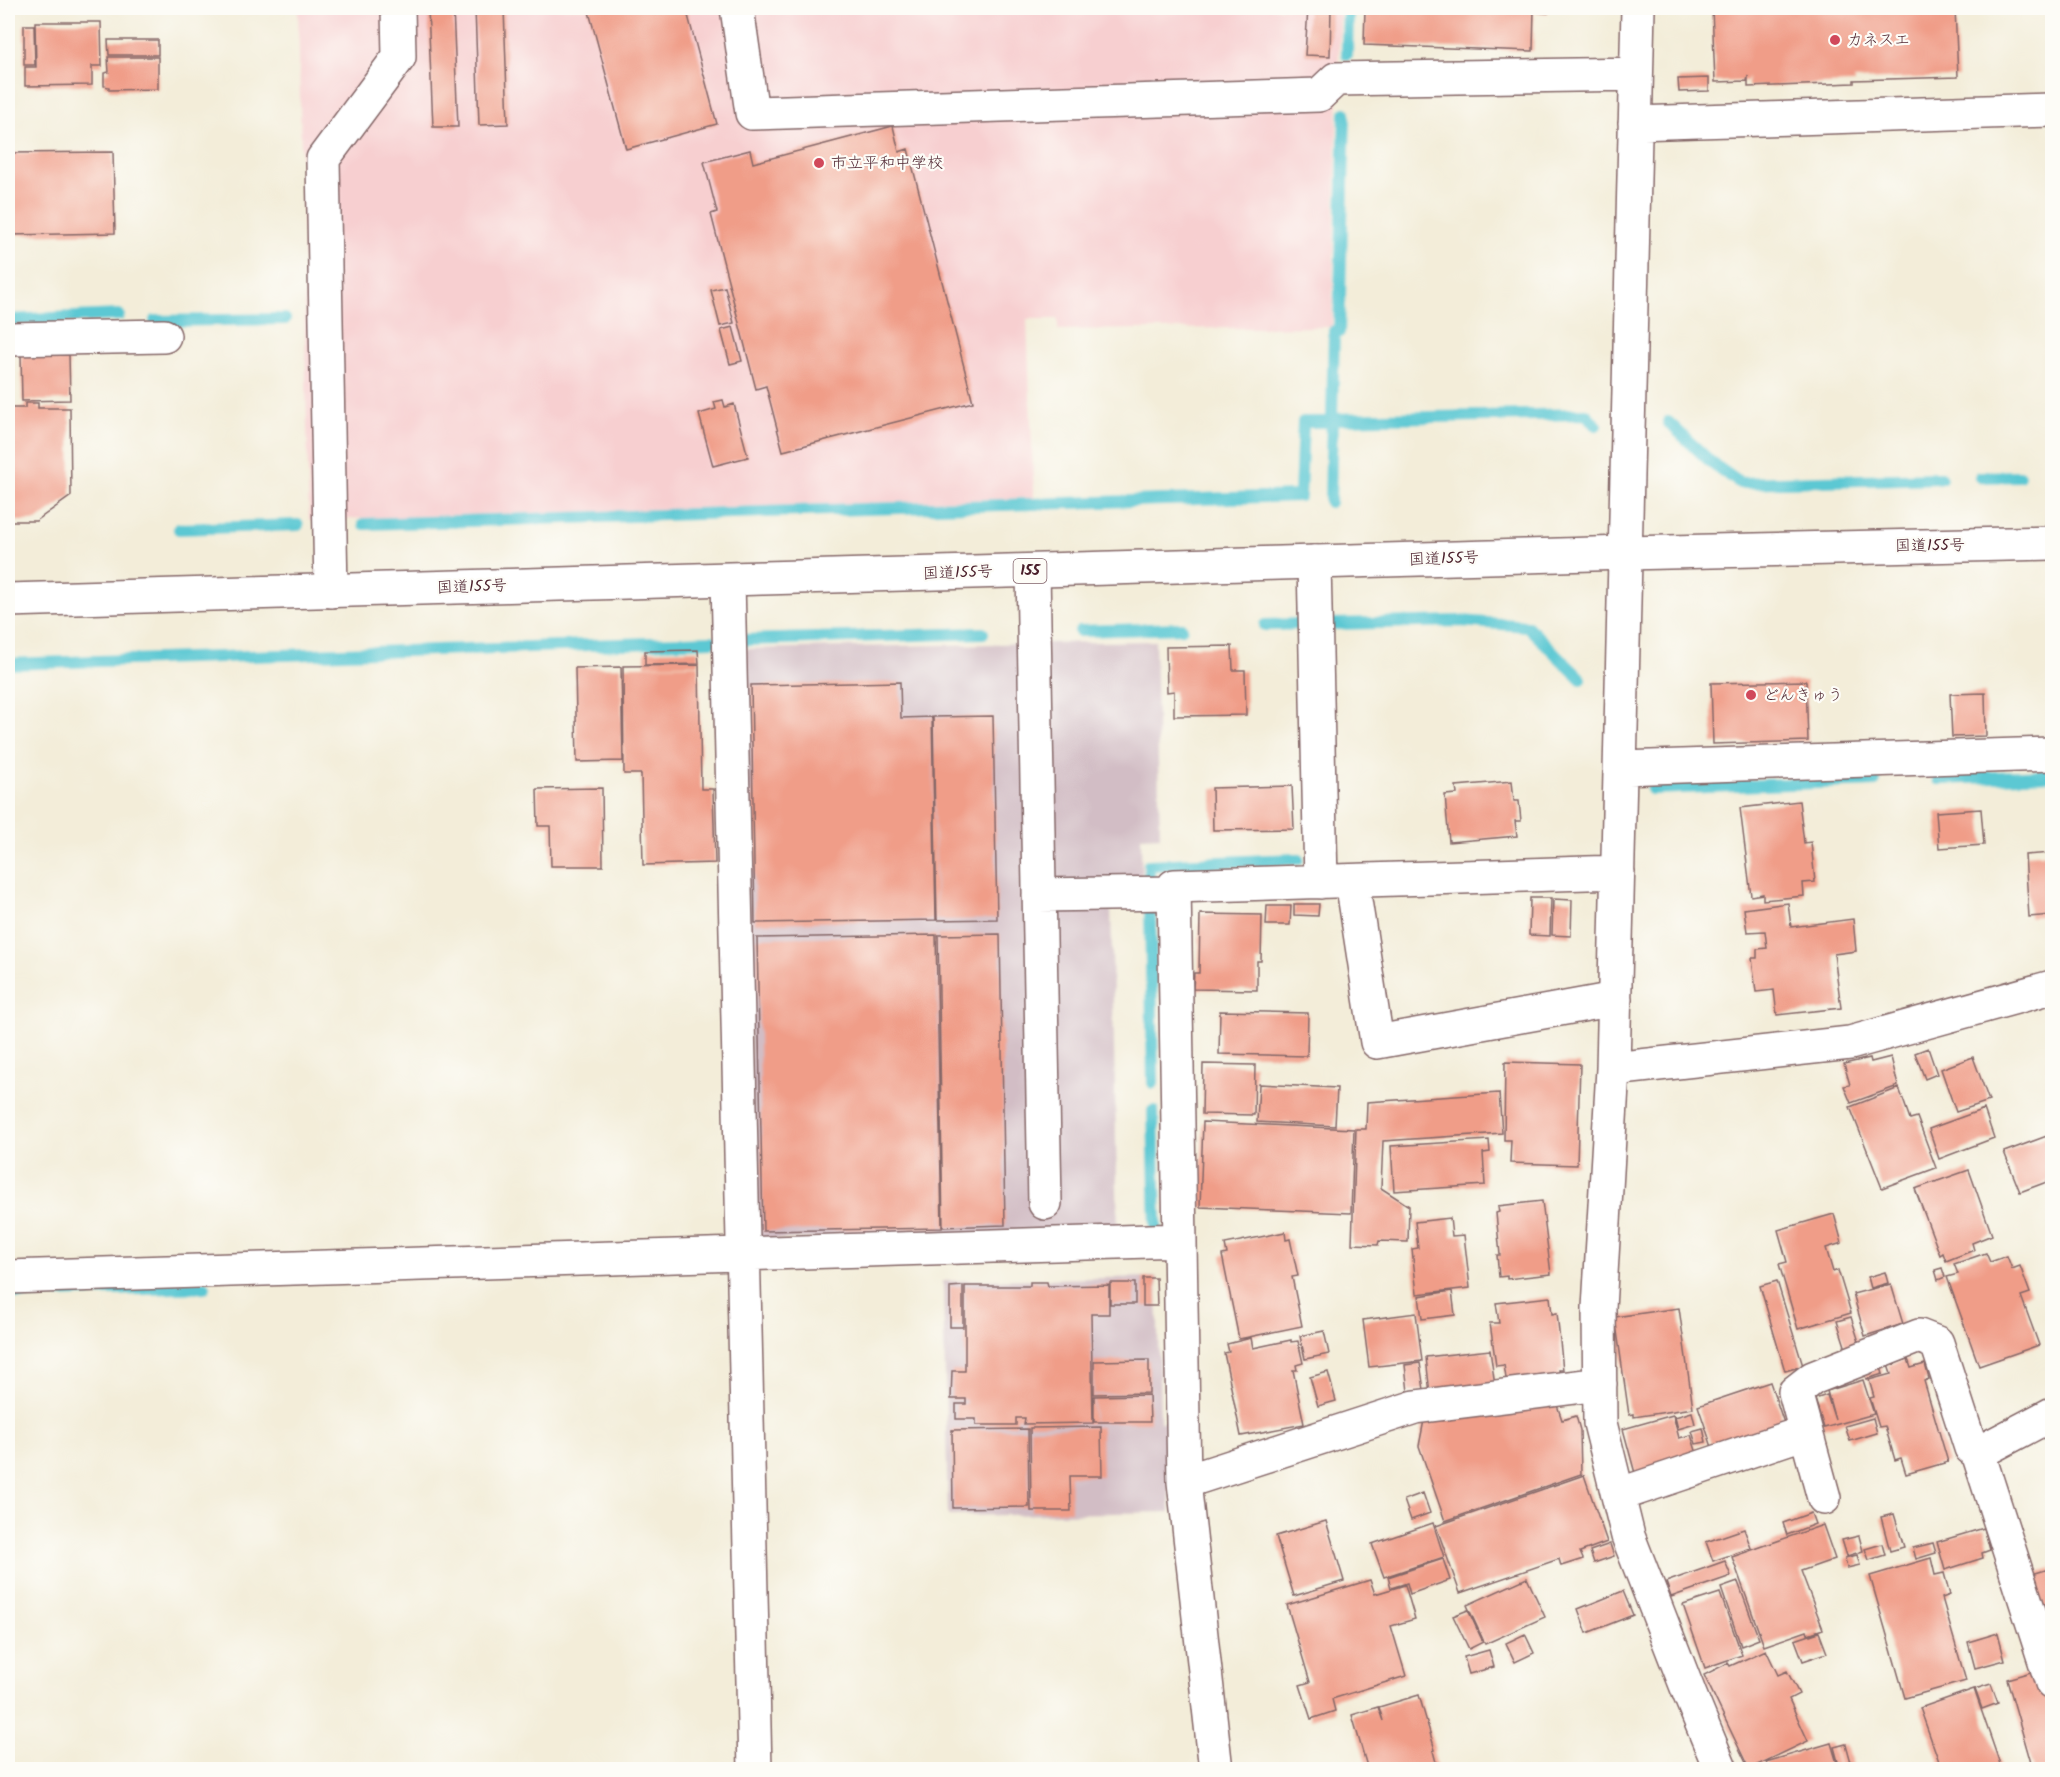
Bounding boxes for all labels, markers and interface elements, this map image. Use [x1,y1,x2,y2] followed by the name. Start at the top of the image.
[1847,28,1910,53] place label: カネスエ
[1828,33,1842,47] marker: カネスエ
[831,151,943,176] place label: 市立平和中学校
[812,156,826,170] marker: 市立平和中学校
[1895,533,1965,559] street label: 国道155号
[1408,545,1480,573] street label: 国道155号
[922,559,994,587] street label: 国道155号
[1014,559,1046,583] road number: 155
[436,573,508,601] street label: 国道155号
[1763,683,1843,708] place label: どんきゅう
[1744,688,1758,702] marker: どんきゅう

